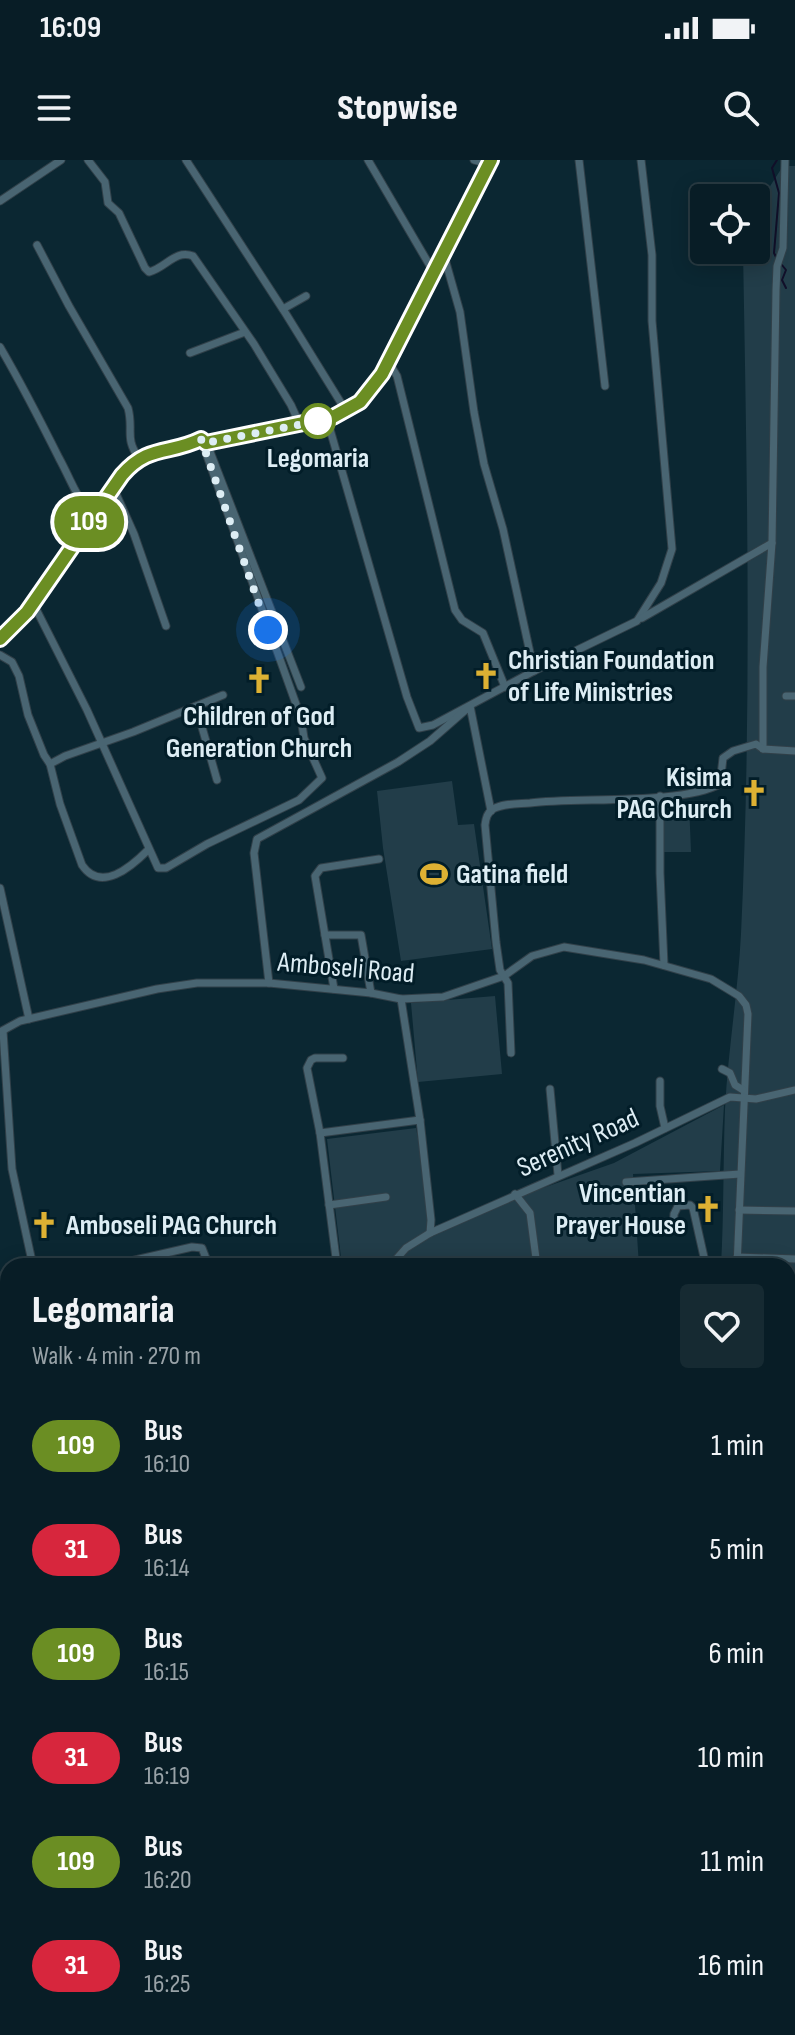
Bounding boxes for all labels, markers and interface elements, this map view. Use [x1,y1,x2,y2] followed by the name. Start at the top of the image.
[40,10,101,46] text: 16:09
[32,86,76,130] icon: menu
[719,86,763,130] icon: search
[337,87,458,130] text: Stopwise
[690,184,770,264] map controls
[690,184,770,264] button: locate
[301,404,335,438] marker: Legomaria
[267,442,369,475] place label: Legomaria
[43,496,135,548] line badge: 109
[70,505,108,538] text: 109
[248,610,288,650] your location
[508,644,714,709] place label: Christian Foundation of Life Ministries
[471,661,501,691] church icon: Christian Foundation of Life Ministries
[244,665,274,695] church icon: Children of God Generation Church
[166,700,352,765] place label: Children of God Generation Church
[617,761,732,826] place label: Kisima PAG Church
[739,778,769,808] church icon: Kisima PAG Church
[456,858,568,891] place label: Gatina field
[419,859,449,889] sports icon: Gatina field
[275,945,416,990] street label: Amboseli Road
[512,1102,644,1184] street label: Serenity Road
[555,1177,686,1242] place label: Vincentian Prayer House
[693,1194,723,1224] church icon: Vincentian Prayer House
[65,1209,277,1242] place label: Amboseli PAG Church
[29,1210,59,1240] church icon: Amboseli PAG Church
[680,1284,764,1368] button: heart
[32,1288,175,1333] text: Legomaria
[32,1341,201,1372] text: Walk · 4 min · 270 m
[144,1413,183,1449] text: Bus
[711,1428,764,1464] text: 1 min
[57,1429,95,1462] text: 109
[144,1449,190,1480] text: 16:10
[144,1517,183,1553] text: Bus
[710,1532,764,1568] text: 5 min
[64,1533,88,1566] text: 31
[144,1553,189,1584] text: 16:14
[144,1621,183,1657] text: Bus
[708,1636,764,1672] text: 6 min
[57,1637,95,1670] text: 109
[144,1657,189,1688] text: 16:15
[144,1725,183,1761] text: Bus
[698,1740,764,1776] text: 10 min
[64,1741,88,1774] text: 31
[144,1761,190,1792] text: 16:19
[144,1829,183,1865] text: Bus
[701,1844,764,1880] text: 11 min
[57,1845,95,1878] text: 109
[144,1865,192,1896] text: 16:20
[144,1933,183,1969] text: Bus
[698,1948,764,1984] text: 16 min
[64,1949,88,1982] text: 31
[144,1969,191,2000] text: 16:25

